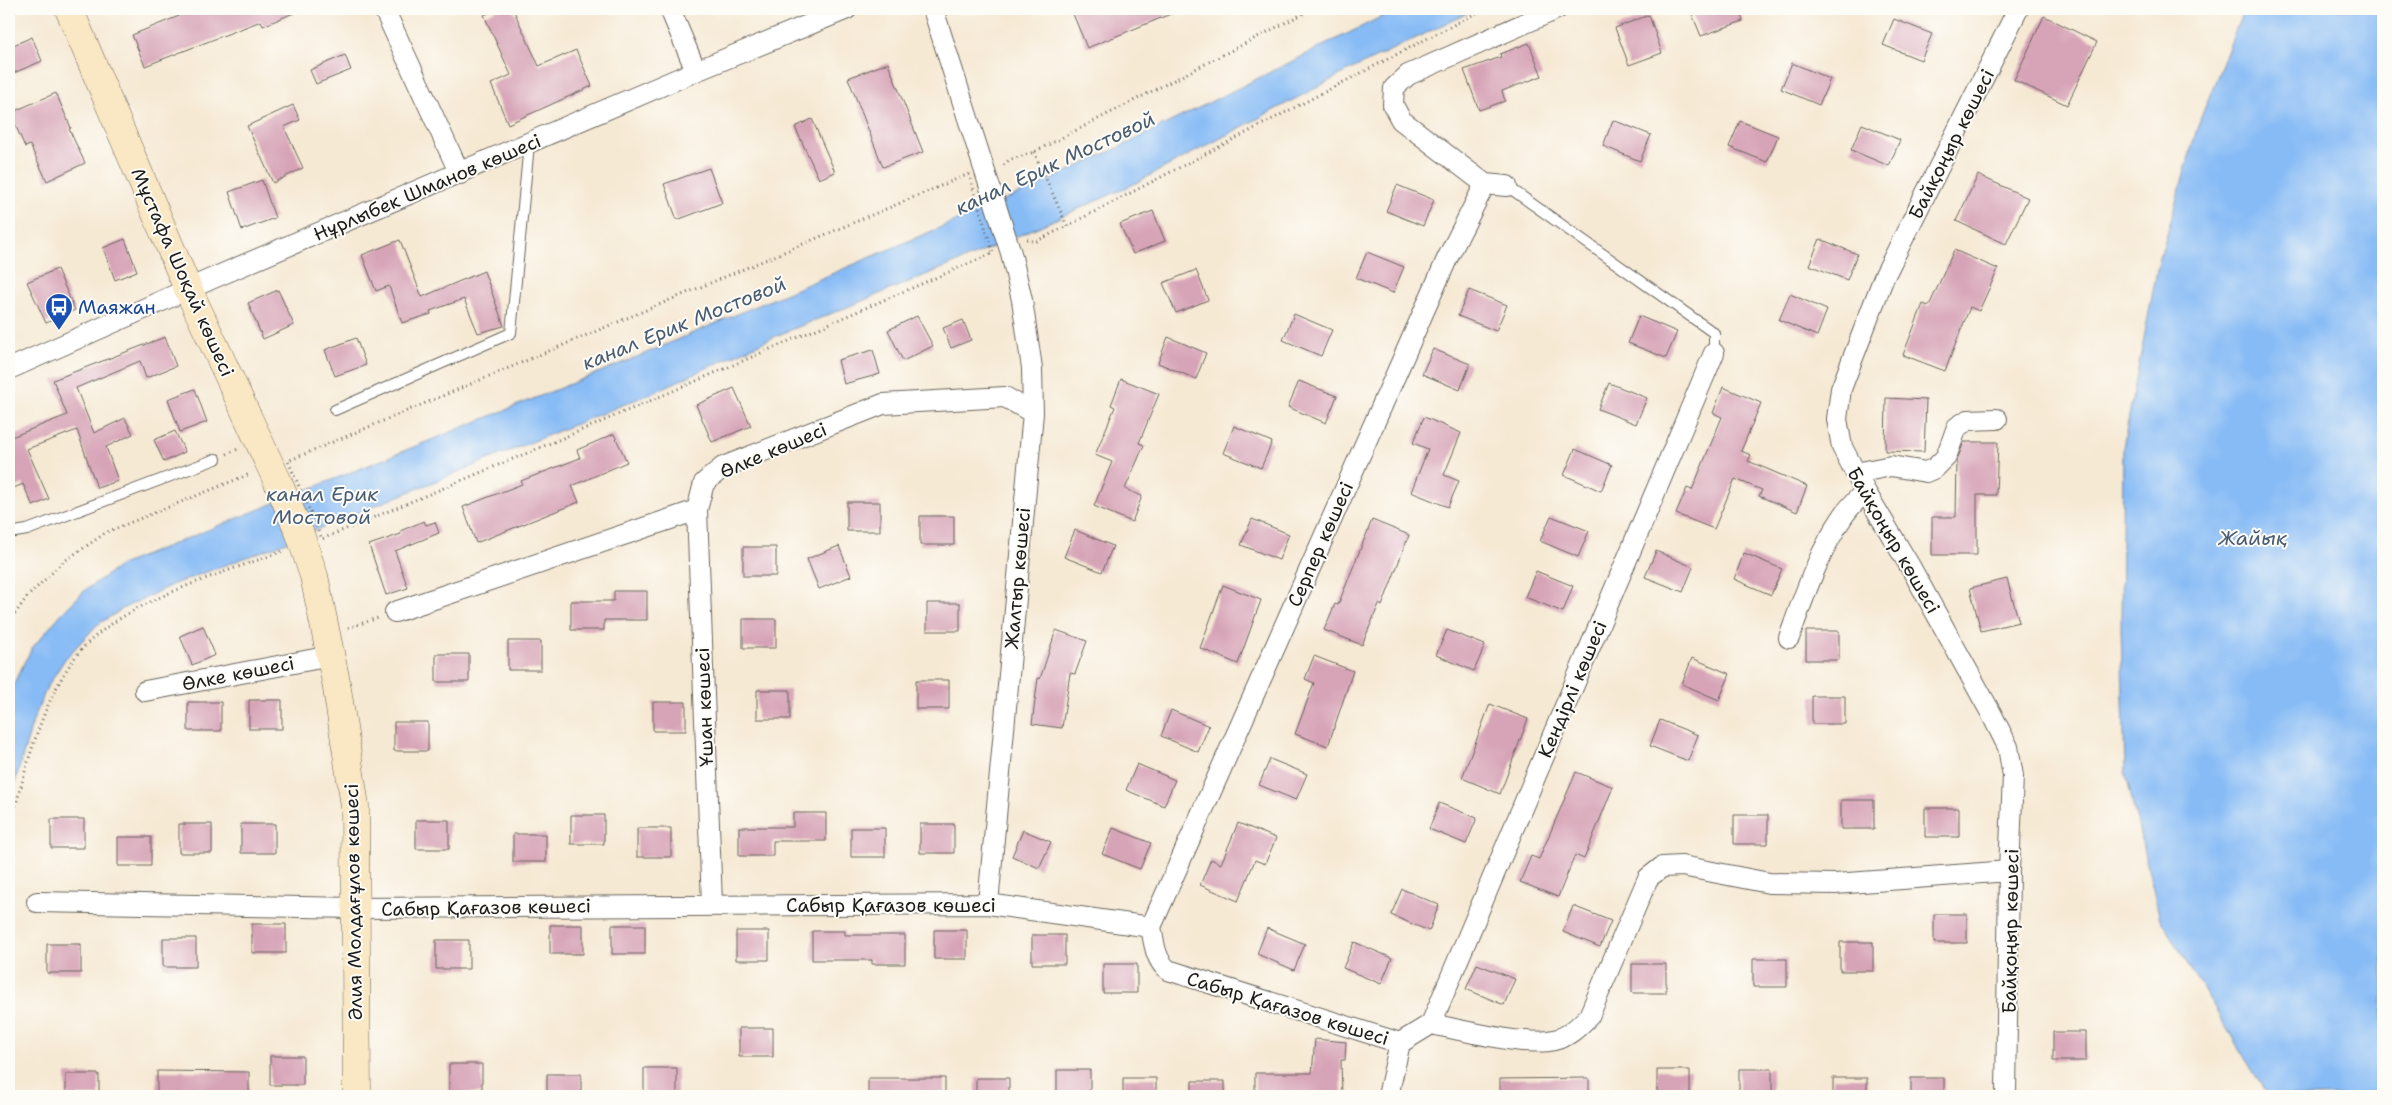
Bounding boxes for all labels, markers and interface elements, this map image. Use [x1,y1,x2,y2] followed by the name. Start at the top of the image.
[1903,65,2000,224] street label: Байқоңыр көшесi
[951,105,1159,221] water label: канал Ерик Мостовой
[309,128,545,247] street label: Нұрлыбек Шманов көшесі
[125,164,240,381] street label: Мұстафа Шоқай көшесi
[578,270,790,376] water label: канал Ерик Мостовой
[44,292,74,331] bus stop icon: Маяжан
[78,295,156,320] place label: Маяжан
[716,417,831,484] street label: Өлке көшесі
[1841,462,1946,618] street label: Байқоңыр көшесi
[1282,478,1359,611] street label: Серпер көшесі
[266,481,378,530] water label: канал Ерик Мостовой
[999,506,1036,650] street label: Жалтыр көшесі
[2218,525,2287,551] water label: Жайық
[1532,617,1613,762] street label: Кендірлі көшесі
[690,647,719,767] street label: Ұшан көшесі
[180,650,297,697] street label: Өлке көшесі
[339,783,368,1021] street label: Әлия Молдағұлов көшесі
[1997,848,2024,1014] street label: Байқоңыр көшесi
[381,893,591,922] street label: Сабыр Қағазов көшесі
[786,893,996,918] street label: Сабыр Қағазов көшесі
[1184,966,1392,1051] street label: Сабыр Қағазов көшесі

